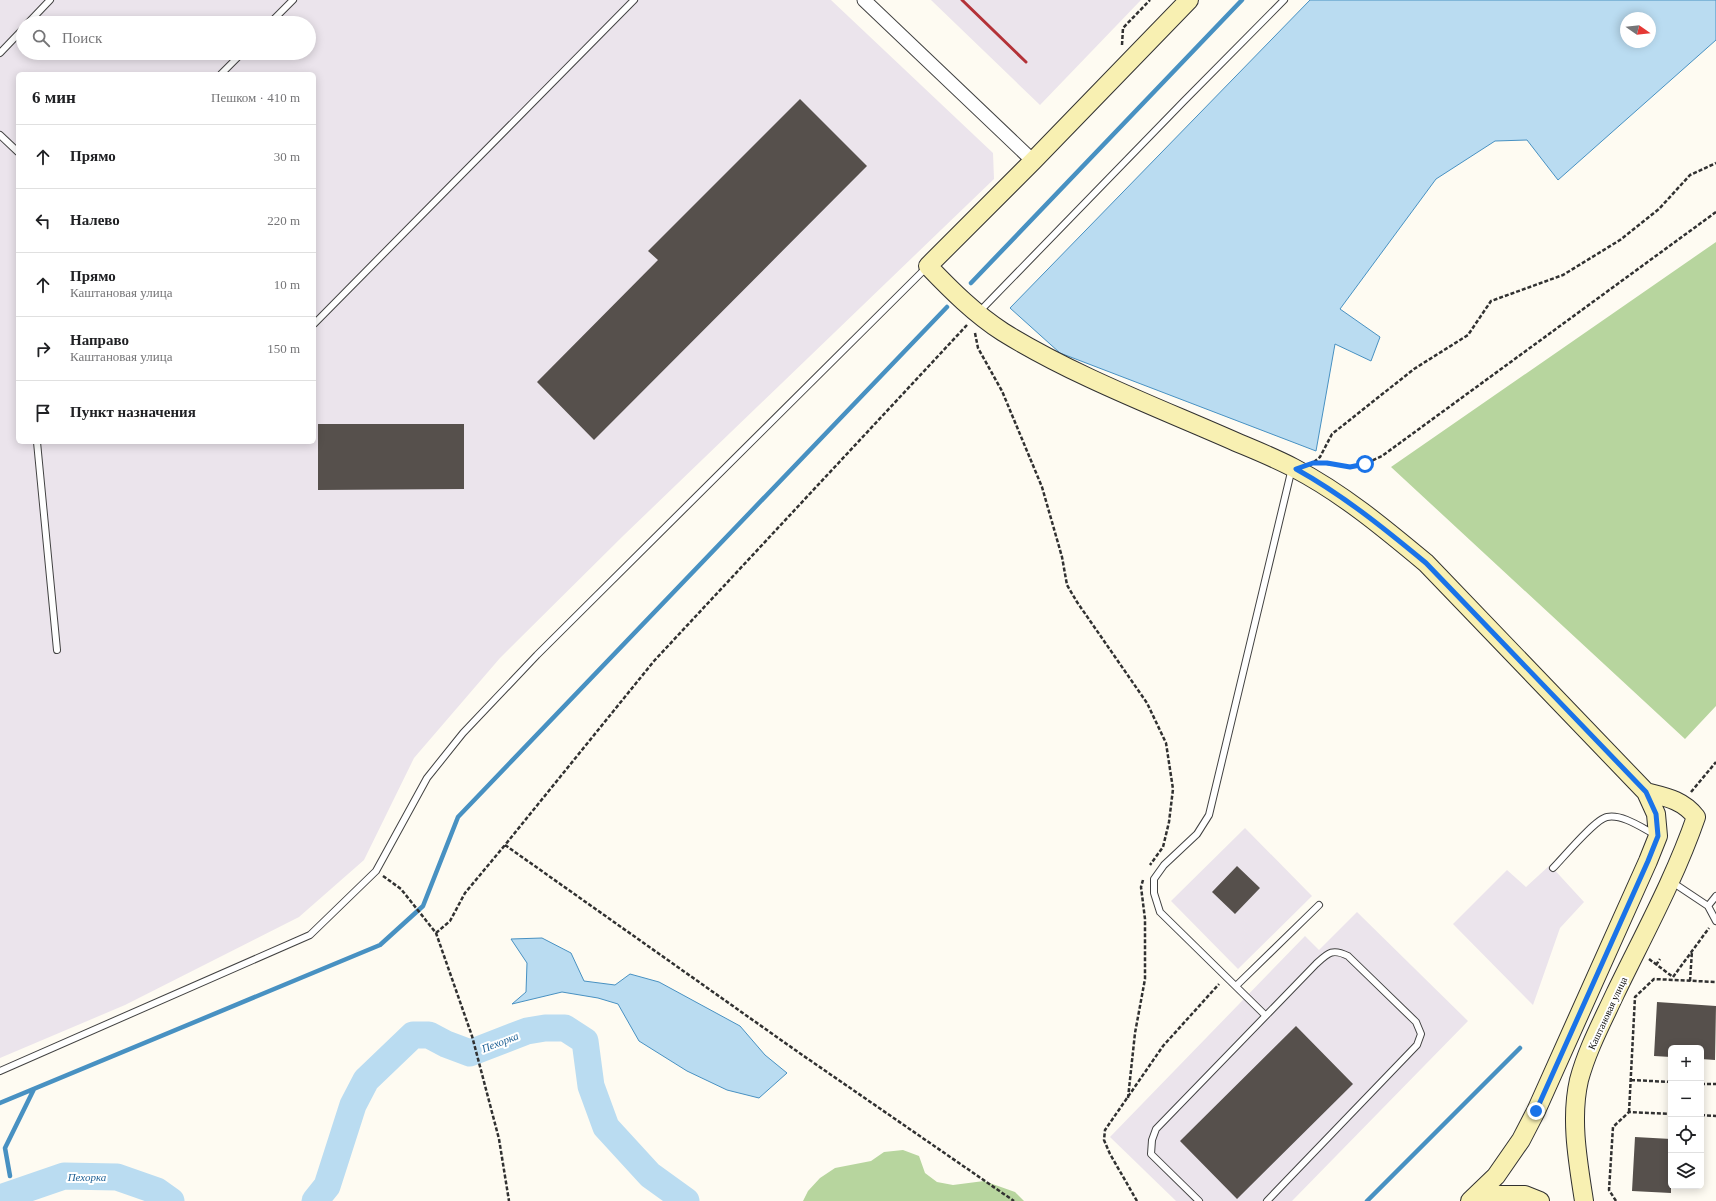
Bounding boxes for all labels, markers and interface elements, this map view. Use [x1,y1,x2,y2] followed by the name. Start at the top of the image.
[1620,12,1656,48] north arrow
[16,16,316,60] search box
[30,27,52,49] icon: search
[62,30,102,46] text: Поиск
[32,88,76,107] text: 6 мин
[211,90,300,105] text: Пешком · 410 m
[32,146,54,168] icon: ahead
[70,148,116,164] text: Прямо
[274,149,300,164] text: 30 m
[32,210,54,232] icon: left
[70,212,120,228] text: Налево
[267,213,300,228] text: 220 m
[70,268,116,284] text: Прямо
[32,274,54,296] icon: ahead
[274,277,300,292] text: 10 m
[70,285,172,300] text: Каштановая улица
[70,332,129,348] text: Направо
[32,338,54,360] icon: right
[267,341,300,356] text: 150 m
[70,349,172,364] text: Каштановая улица
[32,402,54,424] icon: arrive
[70,404,196,420] text: Пункт назначения
[1356,455,1374,473] route start
[1586,975,1629,1051] street label: Каштановая улица
[479,1029,521,1055] water label: Пехорка
[1668,1045,1704,1189] map controls
[1668,1045,1704,1081] button: +
[1668,1081,1704,1117] button: −
[1527,1102,1545,1120] route end
[1668,1117,1704,1153] button: locate
[1668,1153,1704,1189] button: layers
[67,1171,107,1183] water label: Пехорка

